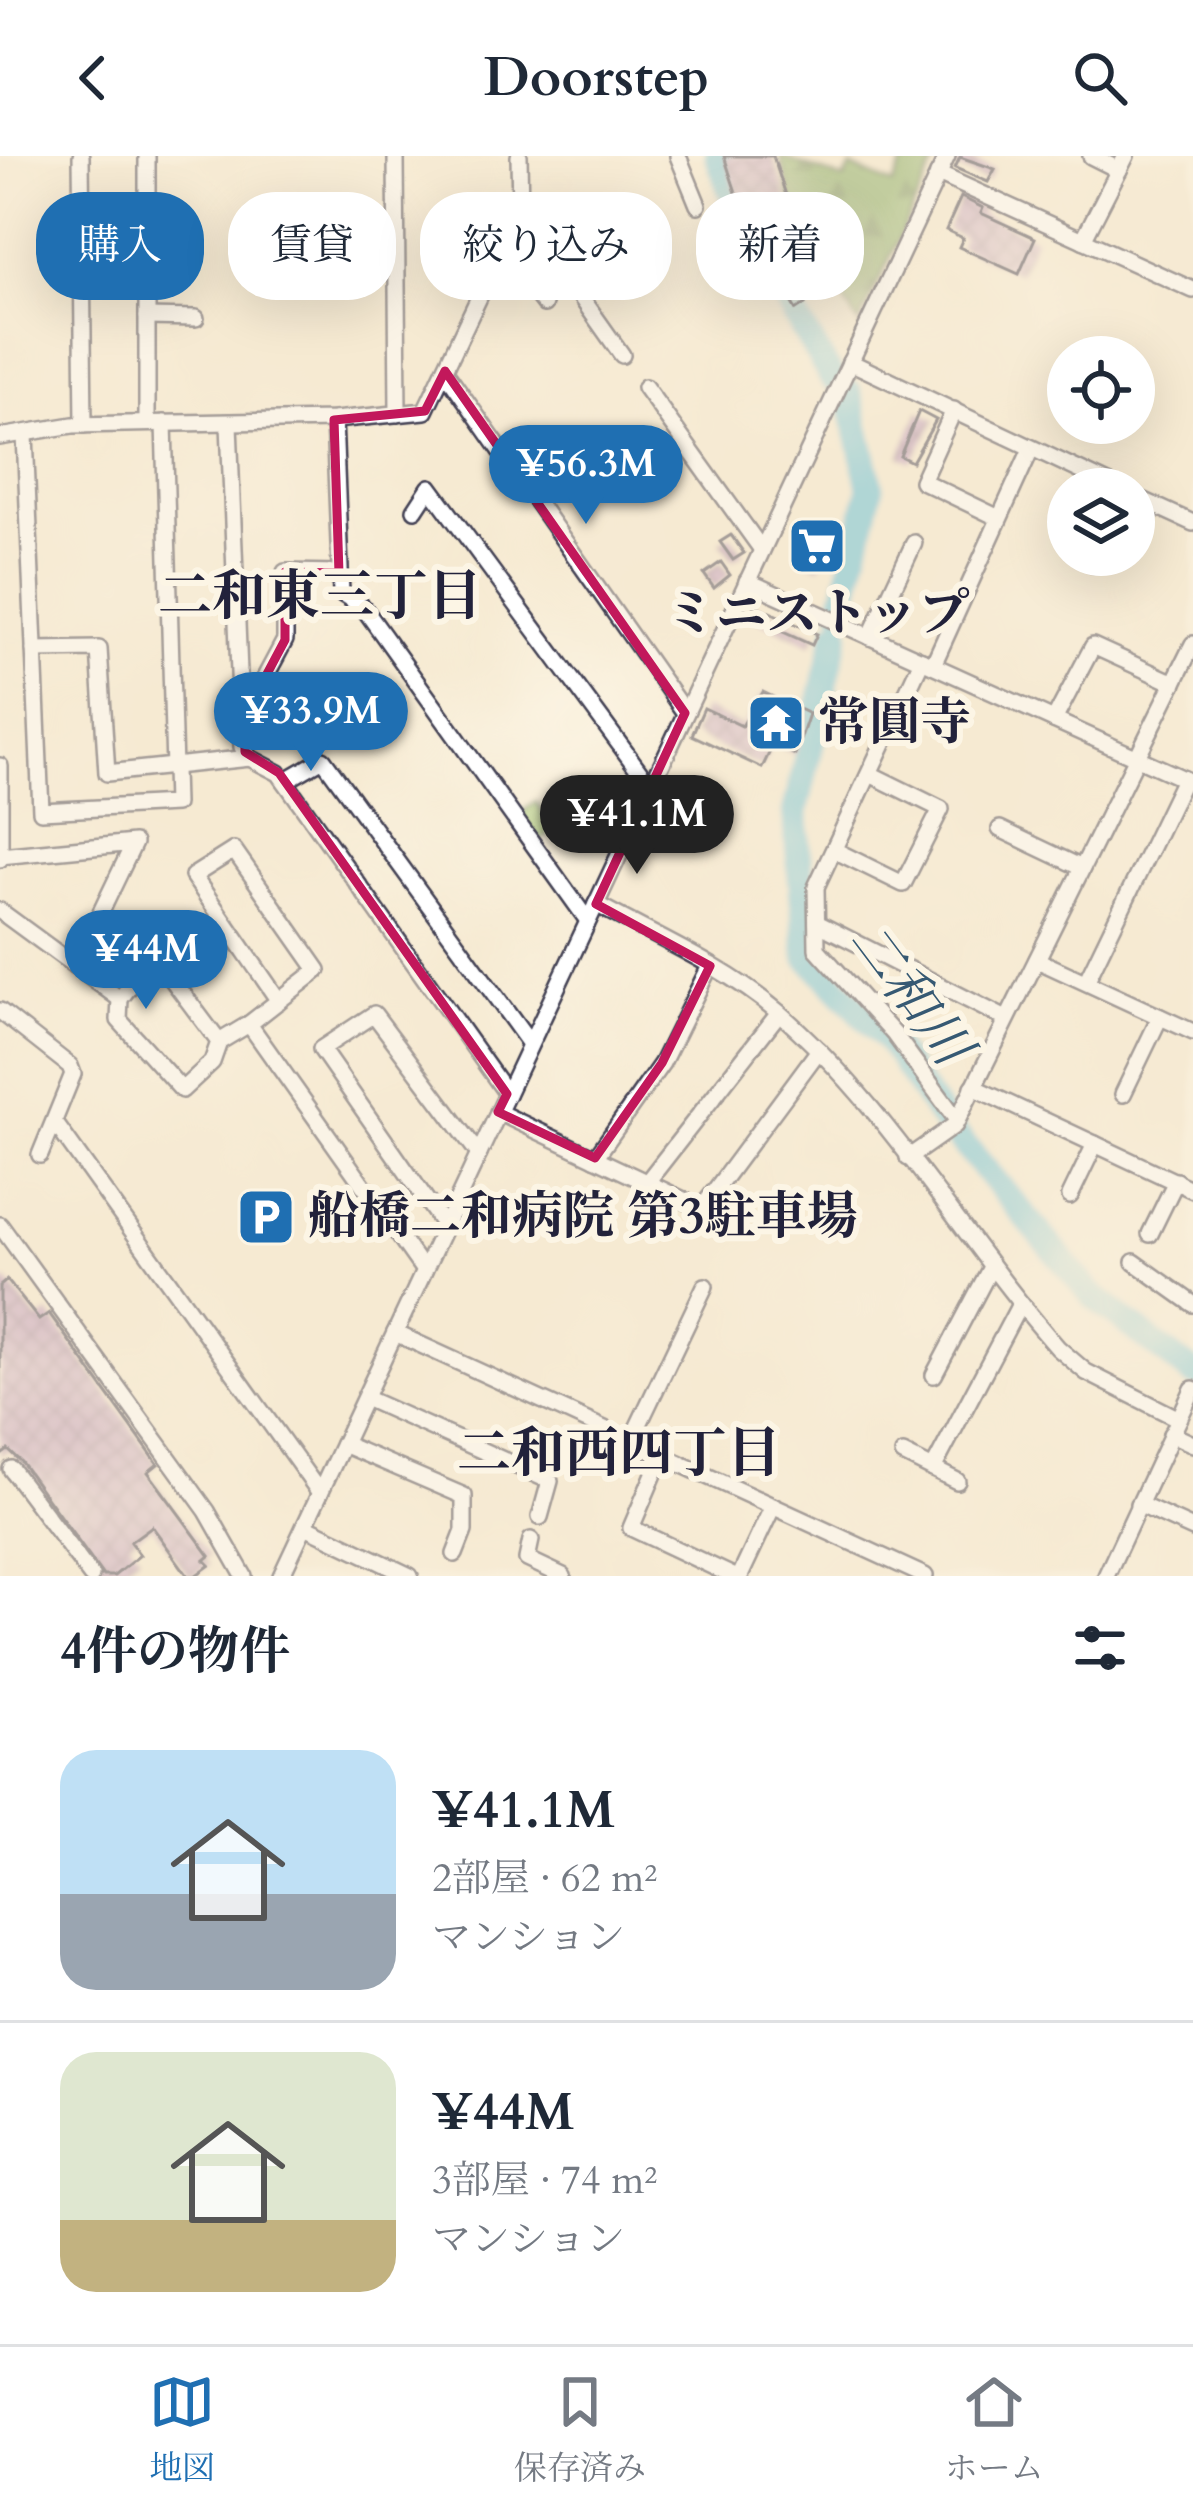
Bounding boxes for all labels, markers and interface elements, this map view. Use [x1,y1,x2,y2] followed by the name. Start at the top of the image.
[484,42,709,115] text: Doorstep
[60,45,126,111] icon: back
[1067,45,1133,111] icon: search
[36,192,204,300] chip: 購入
[228,192,396,300] chip: 賃貸
[420,192,672,300] chip: 絞り込み
[696,192,864,300] chip: 新着
[1047,336,1155,576] map controls
[1047,336,1155,444] button: locate
[488,425,684,527] pin: ¥56.3M
[516,437,656,490] text: ¥56.3M
[1047,468,1155,576] button: layers
[786,515,848,577] supermarket icon: ミニストップ
[158,561,482,634] district label: 二和東三丁目
[665,579,969,649] place label: ミニストップ
[213,672,409,774] pin: ¥33.9M
[241,684,381,737] text: ¥33.9M
[818,688,971,758] place label: 常圓寺
[745,692,807,754] temple icon: 常圓寺
[539,775,735,877] pin: ¥41.1M
[567,787,707,840] text: ¥41.1M
[831,907,990,1085] water label: 二和川
[75,910,217,1012] pin: ¥44M
[92,922,200,975] text: ¥44M
[308,1182,858,1252] place label: 船橋二和病院 第3駐車場
[235,1186,297,1248] parking icon: 船橋二和病院 第3駐車場
[457,1418,781,1491] district label: 二和西四丁目
[1067,1615,1133,1681] icon: filters
[60,1617,290,1687] text: 4件の物件
[432,1776,615,1846] text: ¥41.1M
[156,1798,300,1942] icon: home
[432,1852,657,1905] text: 2部屋 · 62 m²
[432,1911,625,1964] text: マンション
[432,2078,574,2148] text: ¥44M
[156,2100,300,2244] icon: home
[432,2154,657,2207] text: 3部屋 · 74 m²
[432,2213,625,2266] text: マンション
[149,2369,215,2491] tab: 地図
[514,2369,646,2491] tab: 保存済み
[945,2369,1044,2491] tab: ホーム

